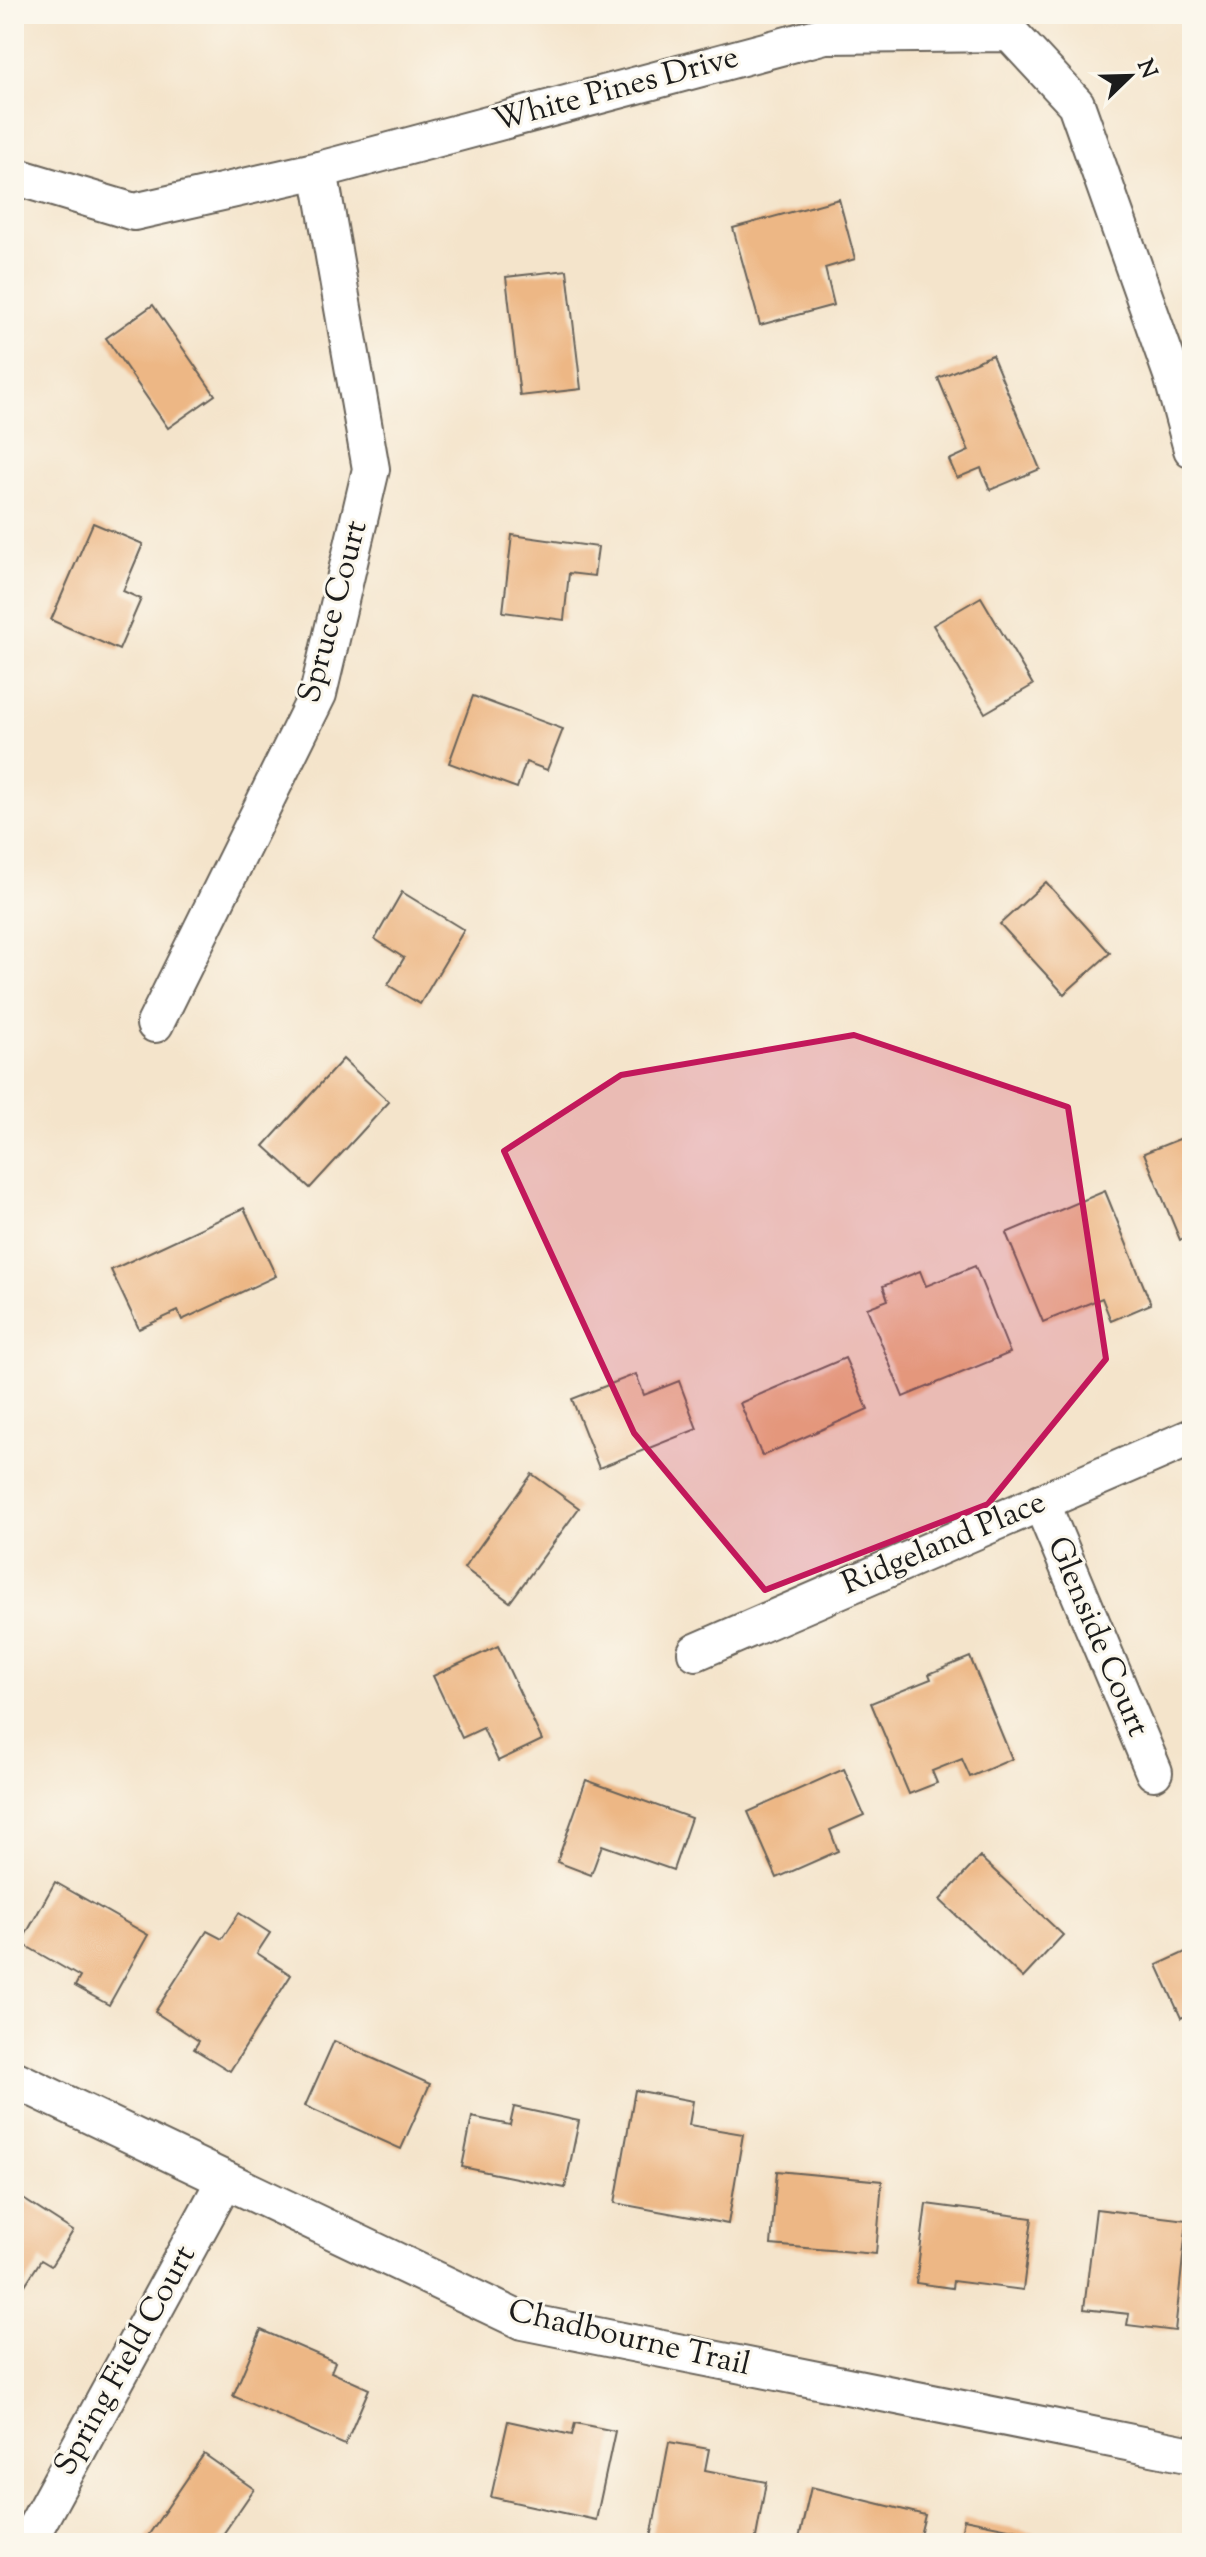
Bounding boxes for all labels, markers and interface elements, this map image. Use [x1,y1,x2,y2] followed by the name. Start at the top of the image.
[488,35,744,145] street label: White Pines Drive
[1090,36,1170,116] north arrow
[1127,55,1164,84] text: N
[288,516,380,708] street label: Spruce Court
[835,1480,1053,1608] street label: Ridgeland Place
[1034,1530,1160,1744] street label: Glenside Court
[44,2237,208,2485] street label: Spring Field Court
[503,2289,755,2389] street label: Chadbourne Trail

